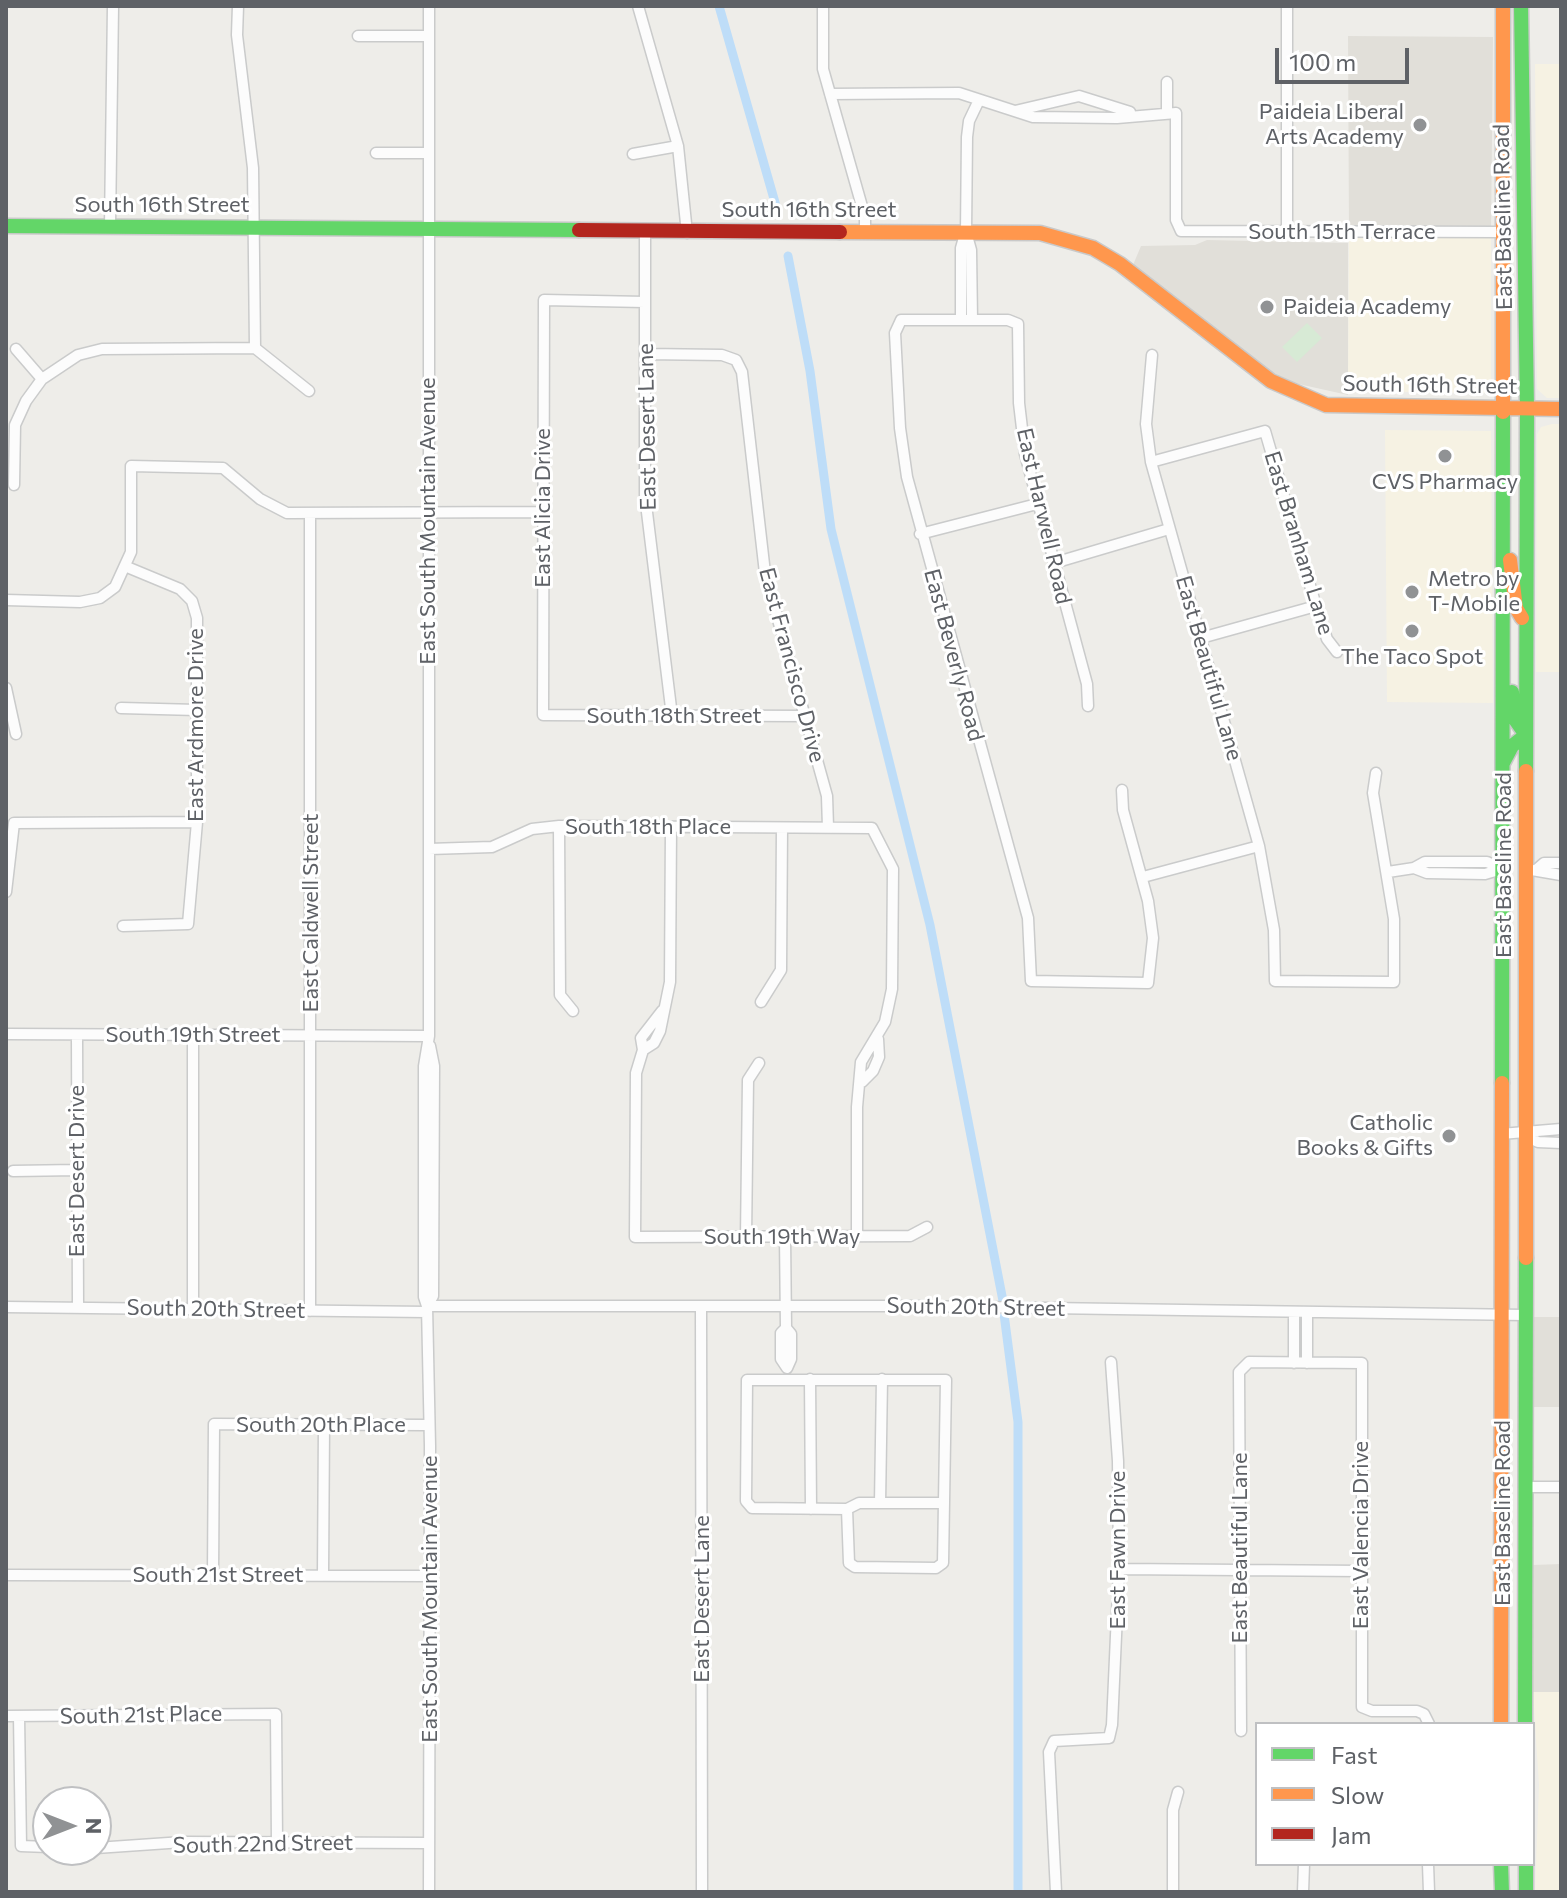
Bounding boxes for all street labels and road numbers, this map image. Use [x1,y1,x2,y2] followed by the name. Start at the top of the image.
[1488,124,1518,310] street label: East Baseline Road
[75,192,249,218] street label: South 16th Street
[722,197,896,223] street label: South 16th Street
[1248,219,1436,245] street label: South 15th Terrace
[632,343,662,511] street label: East Desert Lane
[1342,370,1518,400] street label: South 16th Street
[415,377,441,665] street label: East South Mountain Avenue
[1011,425,1077,607] street label: East Harwell Road
[530,428,556,588] street label: East Alicia Drive
[1259,448,1339,638] street label: East Branham Lane
[753,565,831,765] street label: East Francisco Drive
[918,566,990,744] street label: East Beverly Road
[1170,573,1248,763] street label: East Beautiful Lane
[183,628,209,822] street label: East Ardmore Drive
[587,703,761,729] street label: South 18th Street
[1491,772,1517,958] street label: East Baseline Road
[298,813,324,1013] street label: East Caldwell Street
[565,814,731,840] street label: South 18th Place
[106,1022,280,1048] street label: South 19th Street
[64,1085,90,1257] street label: East Desert Drive
[704,1224,860,1250] street label: South 19th Way
[886,1292,1066,1322] street label: South 20th Street
[126,1294,306,1324] street label: South 20th Street
[236,1412,406,1438] street label: South 20th Place
[1490,1420,1516,1606] street label: East Baseline Road
[1348,1441,1374,1629] street label: East Valencia Drive
[1227,1452,1253,1644] street label: East Beautiful Lane
[417,1455,443,1743] street label: East South Mountain Avenue
[1105,1471,1131,1629] street label: East Fawn Drive
[689,1515,715,1683] street label: East Desert Lane
[132,1562,304,1588] street label: South 21st Street
[60,1700,222,1730] street label: South 21st Place
[173,1829,353,1859] street label: South 22nd Street

